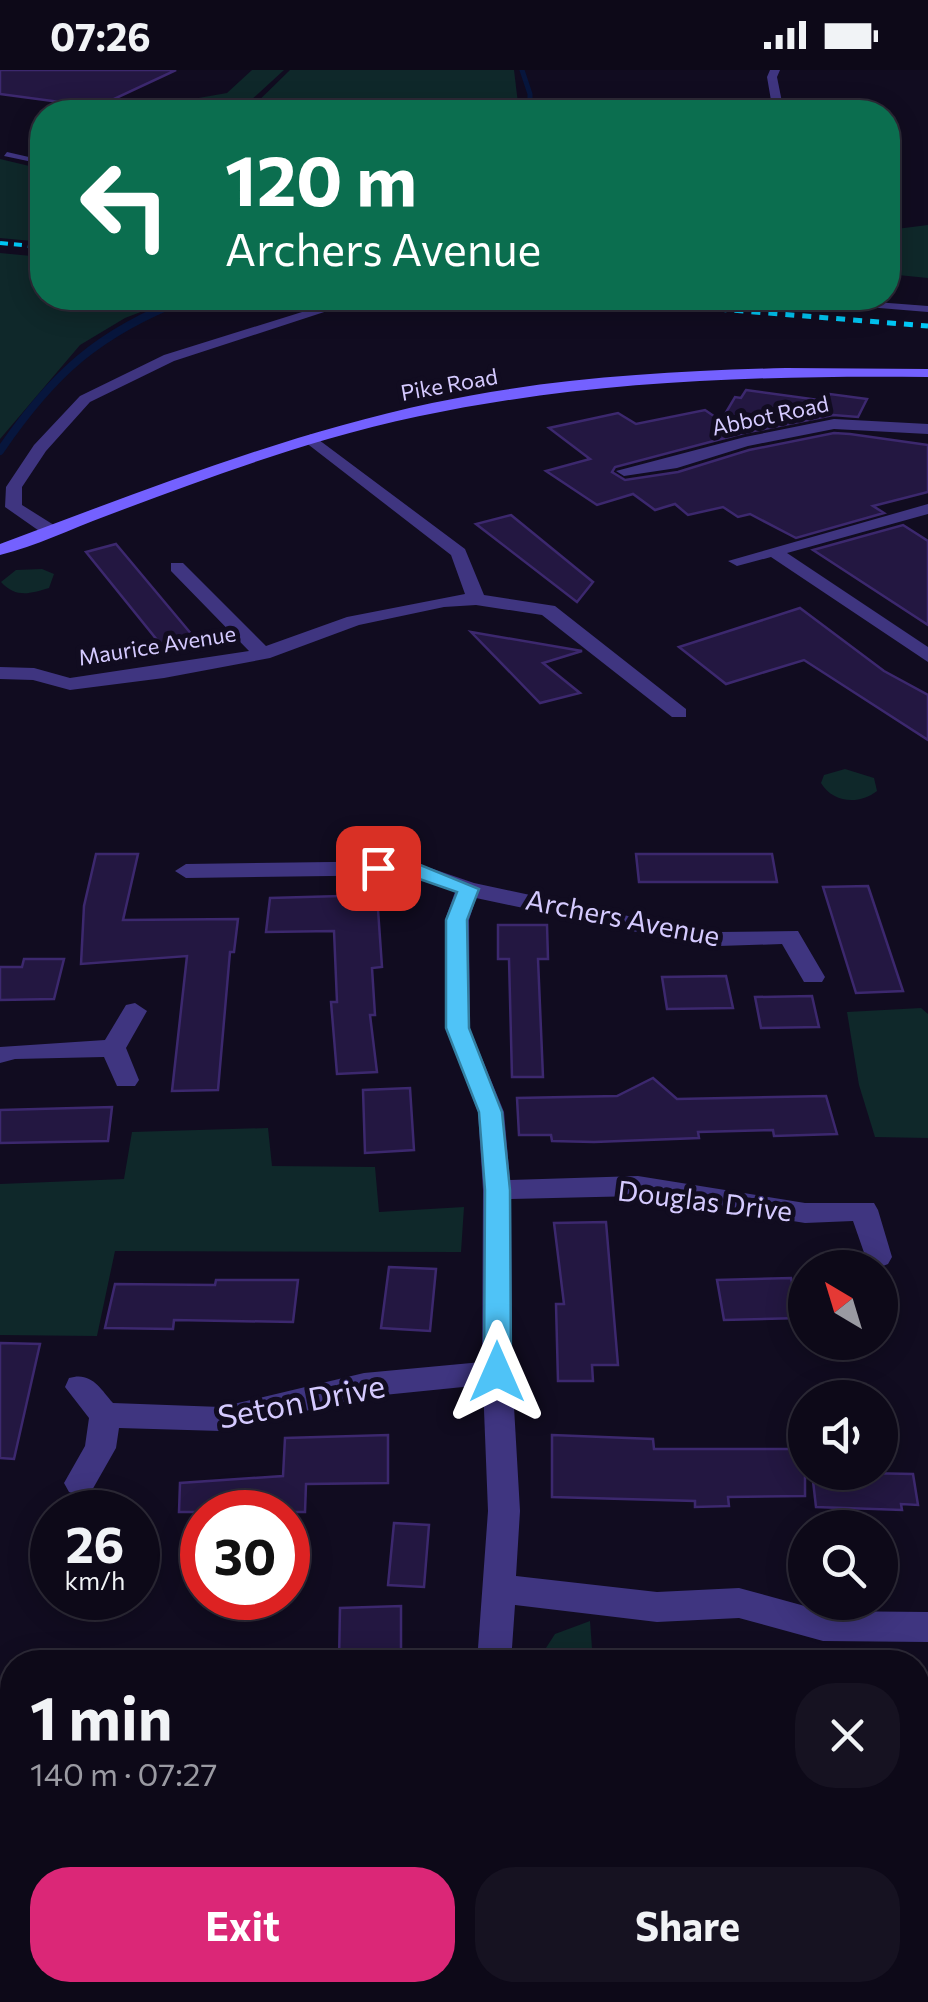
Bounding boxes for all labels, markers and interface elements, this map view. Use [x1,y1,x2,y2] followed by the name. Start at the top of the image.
[50,12,151,59] text: 07:26
[225,135,417,220] text: 120 m
[60,140,190,270] icon: left
[225,220,541,275] text: Archers Avenue
[398,362,500,406] street label: Pike Road
[709,389,831,441] street label: Abbot Road
[76,619,238,671] street label: Maurice Avenue
[336,826,421,911] pin
[351,841,406,896] icon: arrive
[523,882,723,952] street label: Archers Avenue
[616,1172,794,1228] street label: Douglas Drive
[788,1250,898,1360] north arrow
[788,1250,898,1620] map controls
[445,1320,549,1424] position arrow
[214,1364,388,1436] street label: Seton Drive
[788,1380,898,1490] button: sound
[180,1490,310,1620] speed limit sign: 30
[788,1510,898,1620] button: search
[65,1512,124,1573] text: 26
[65,1565,125,1595] text: km/h
[30,1679,172,1752] text: 1 min
[795,1683,900,1788] button: close
[30,1753,217,1793] text: 140 m · 07:27
[30,1867,455,1982] button: Exit
[475,1867,900,1982] button: Share

